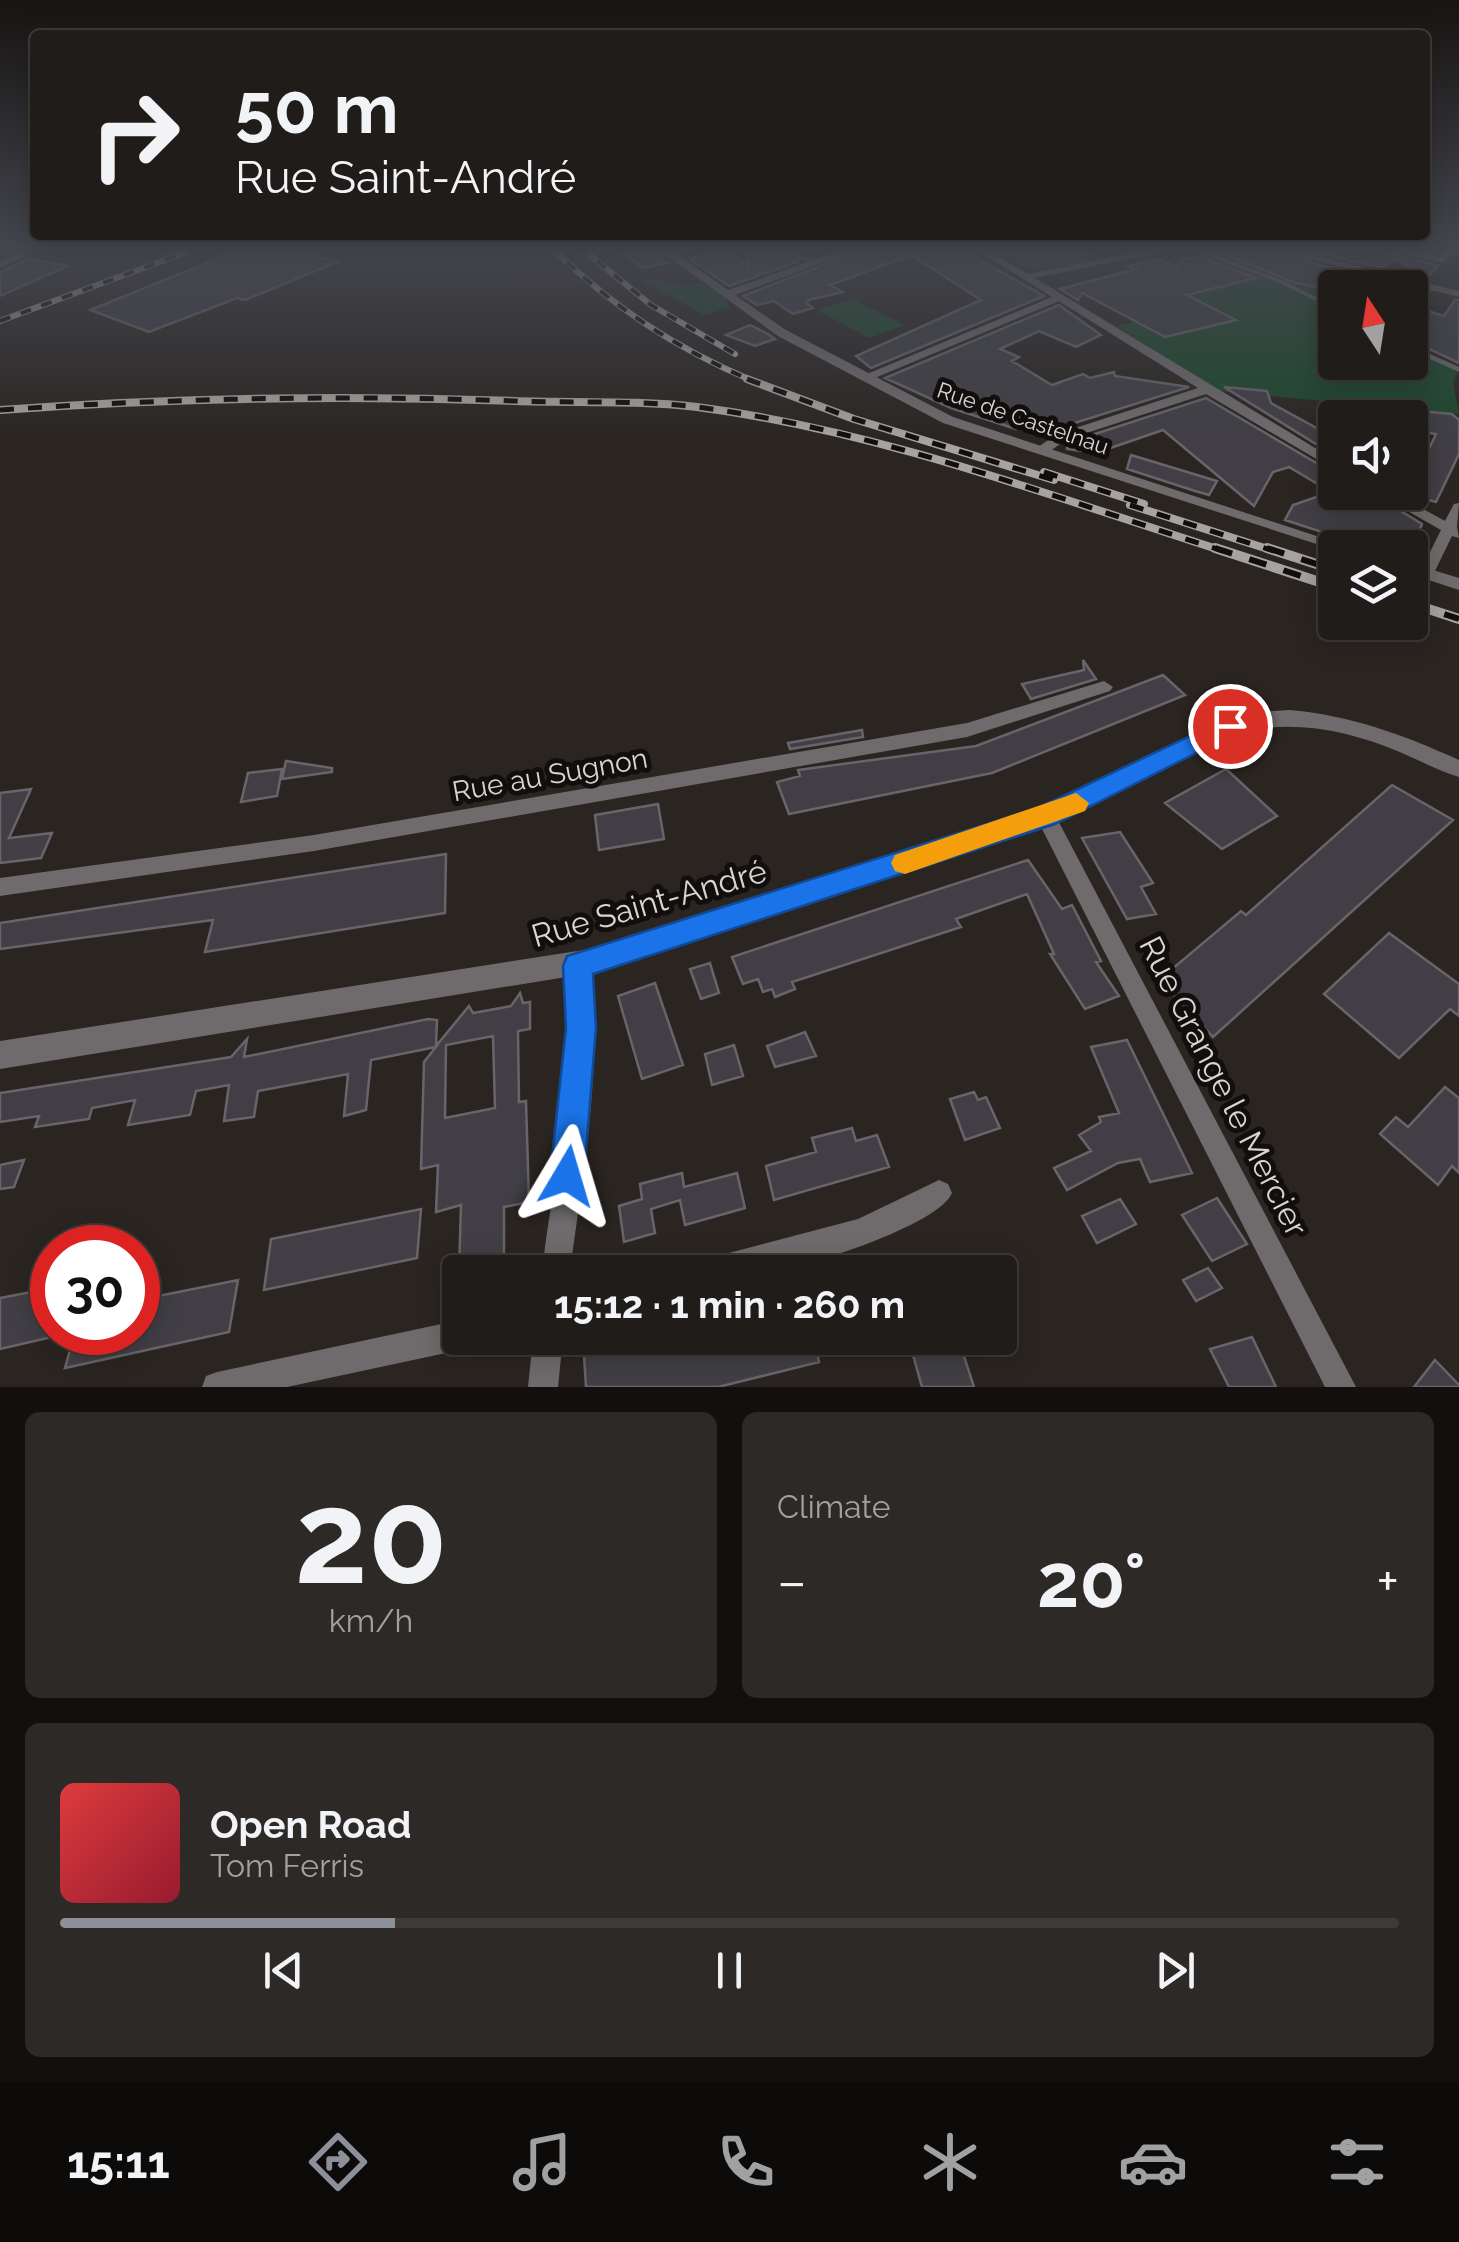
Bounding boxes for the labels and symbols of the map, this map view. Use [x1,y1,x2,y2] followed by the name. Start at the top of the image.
[1318,270,1428,380] north arrow
[934,376,1112,460] street label: Rue de Castelnau
[1188,684,1273,769] pin
[450,742,650,808] street label: Rue au Sugnon
[527,852,771,954] street label: Rue Saint-André
[1132,930,1316,1242] street label: Rue Grange le Mercier
[515,1124,619,1228] position arrow
[30,1225,160,1355] speed limit sign: 30

